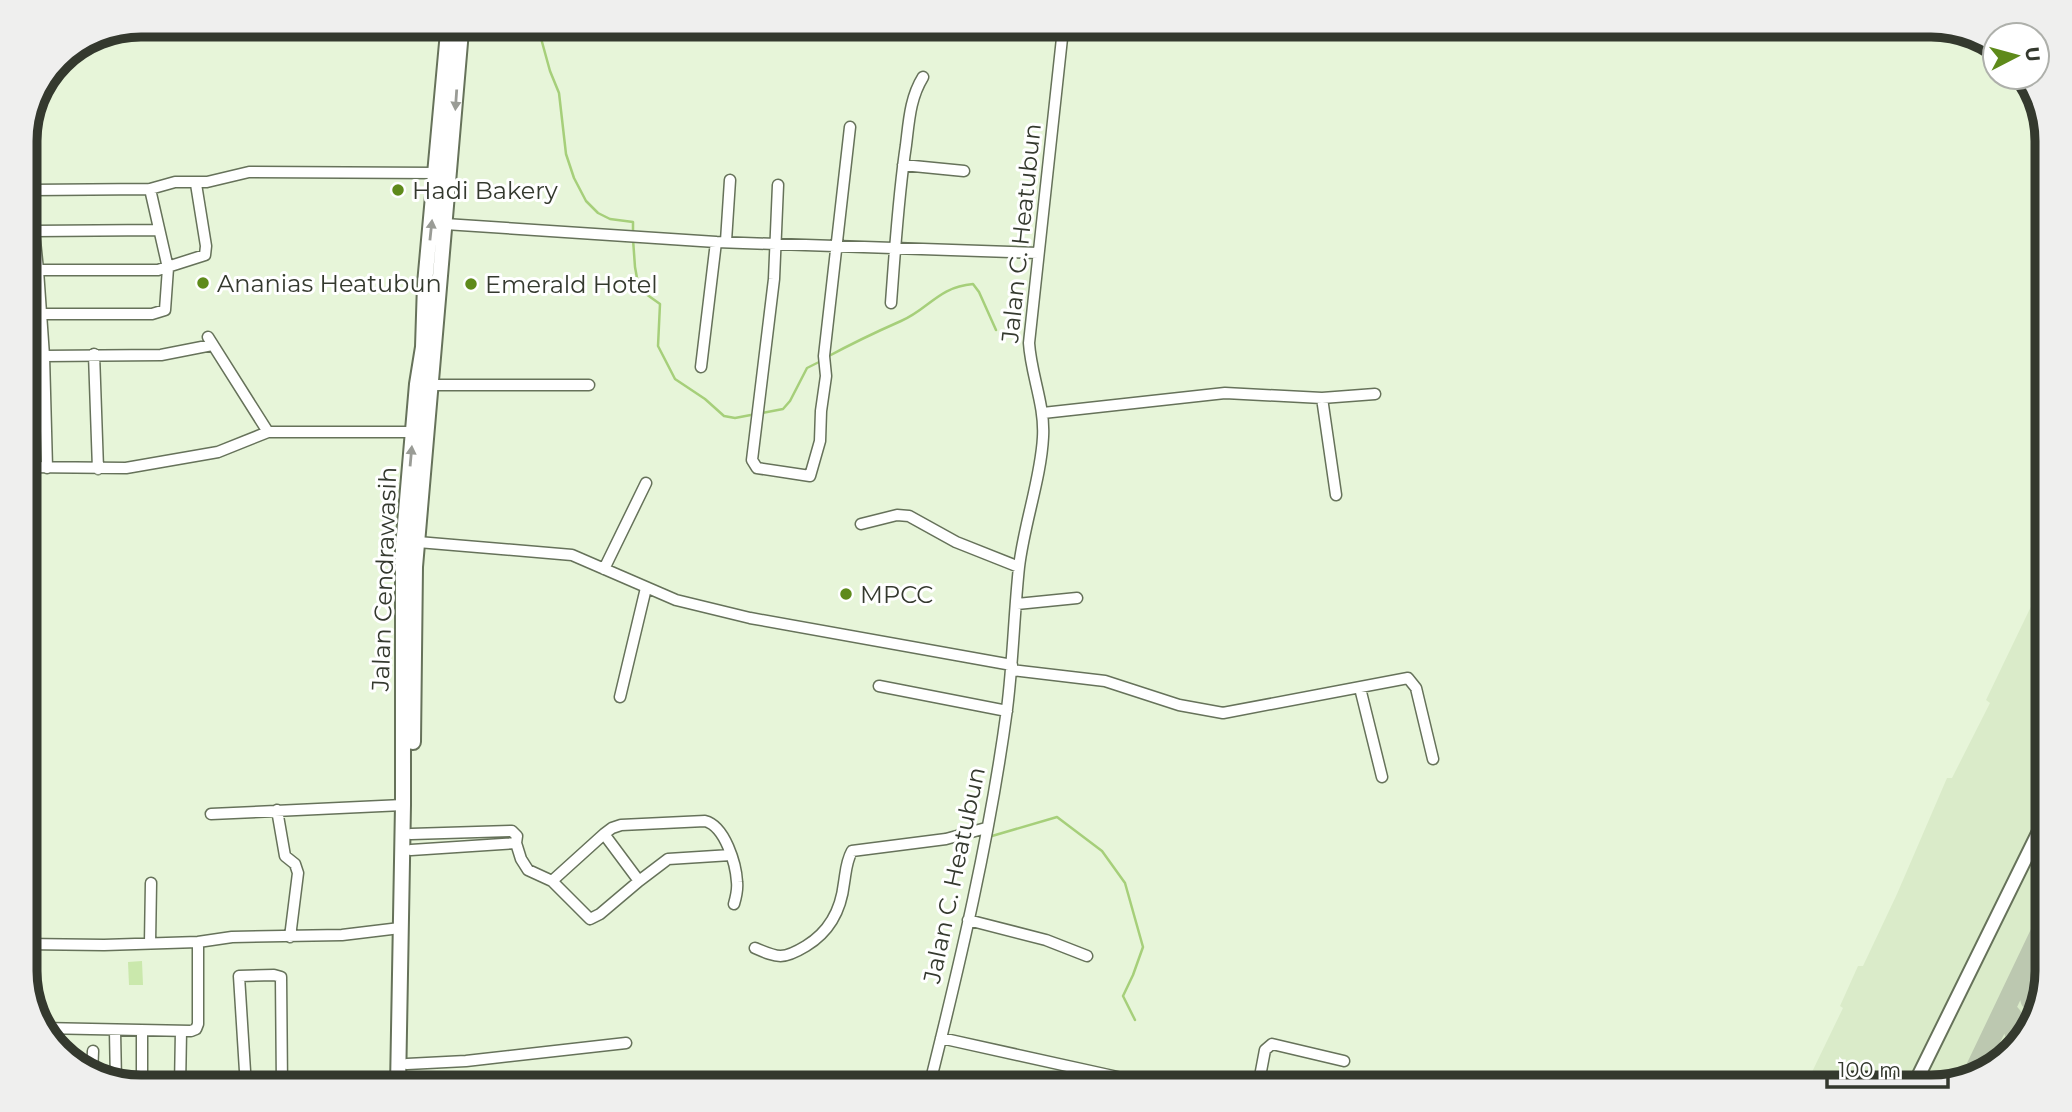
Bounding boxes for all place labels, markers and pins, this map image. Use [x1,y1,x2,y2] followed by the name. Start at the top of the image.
[412,176,558,205] place label: Hadi Bakery
[390,182,406,198] marker: Hadi Bakery
[217,269,442,298] place label: Ananias Heatubun
[485,270,658,299] place label: Emerald Hotel
[195,275,211,291] marker: Ananias Heatubun
[463,276,479,292] marker: Emerald Hotel
[860,580,933,609] place label: MPCC
[838,586,854,602] marker: MPCC

